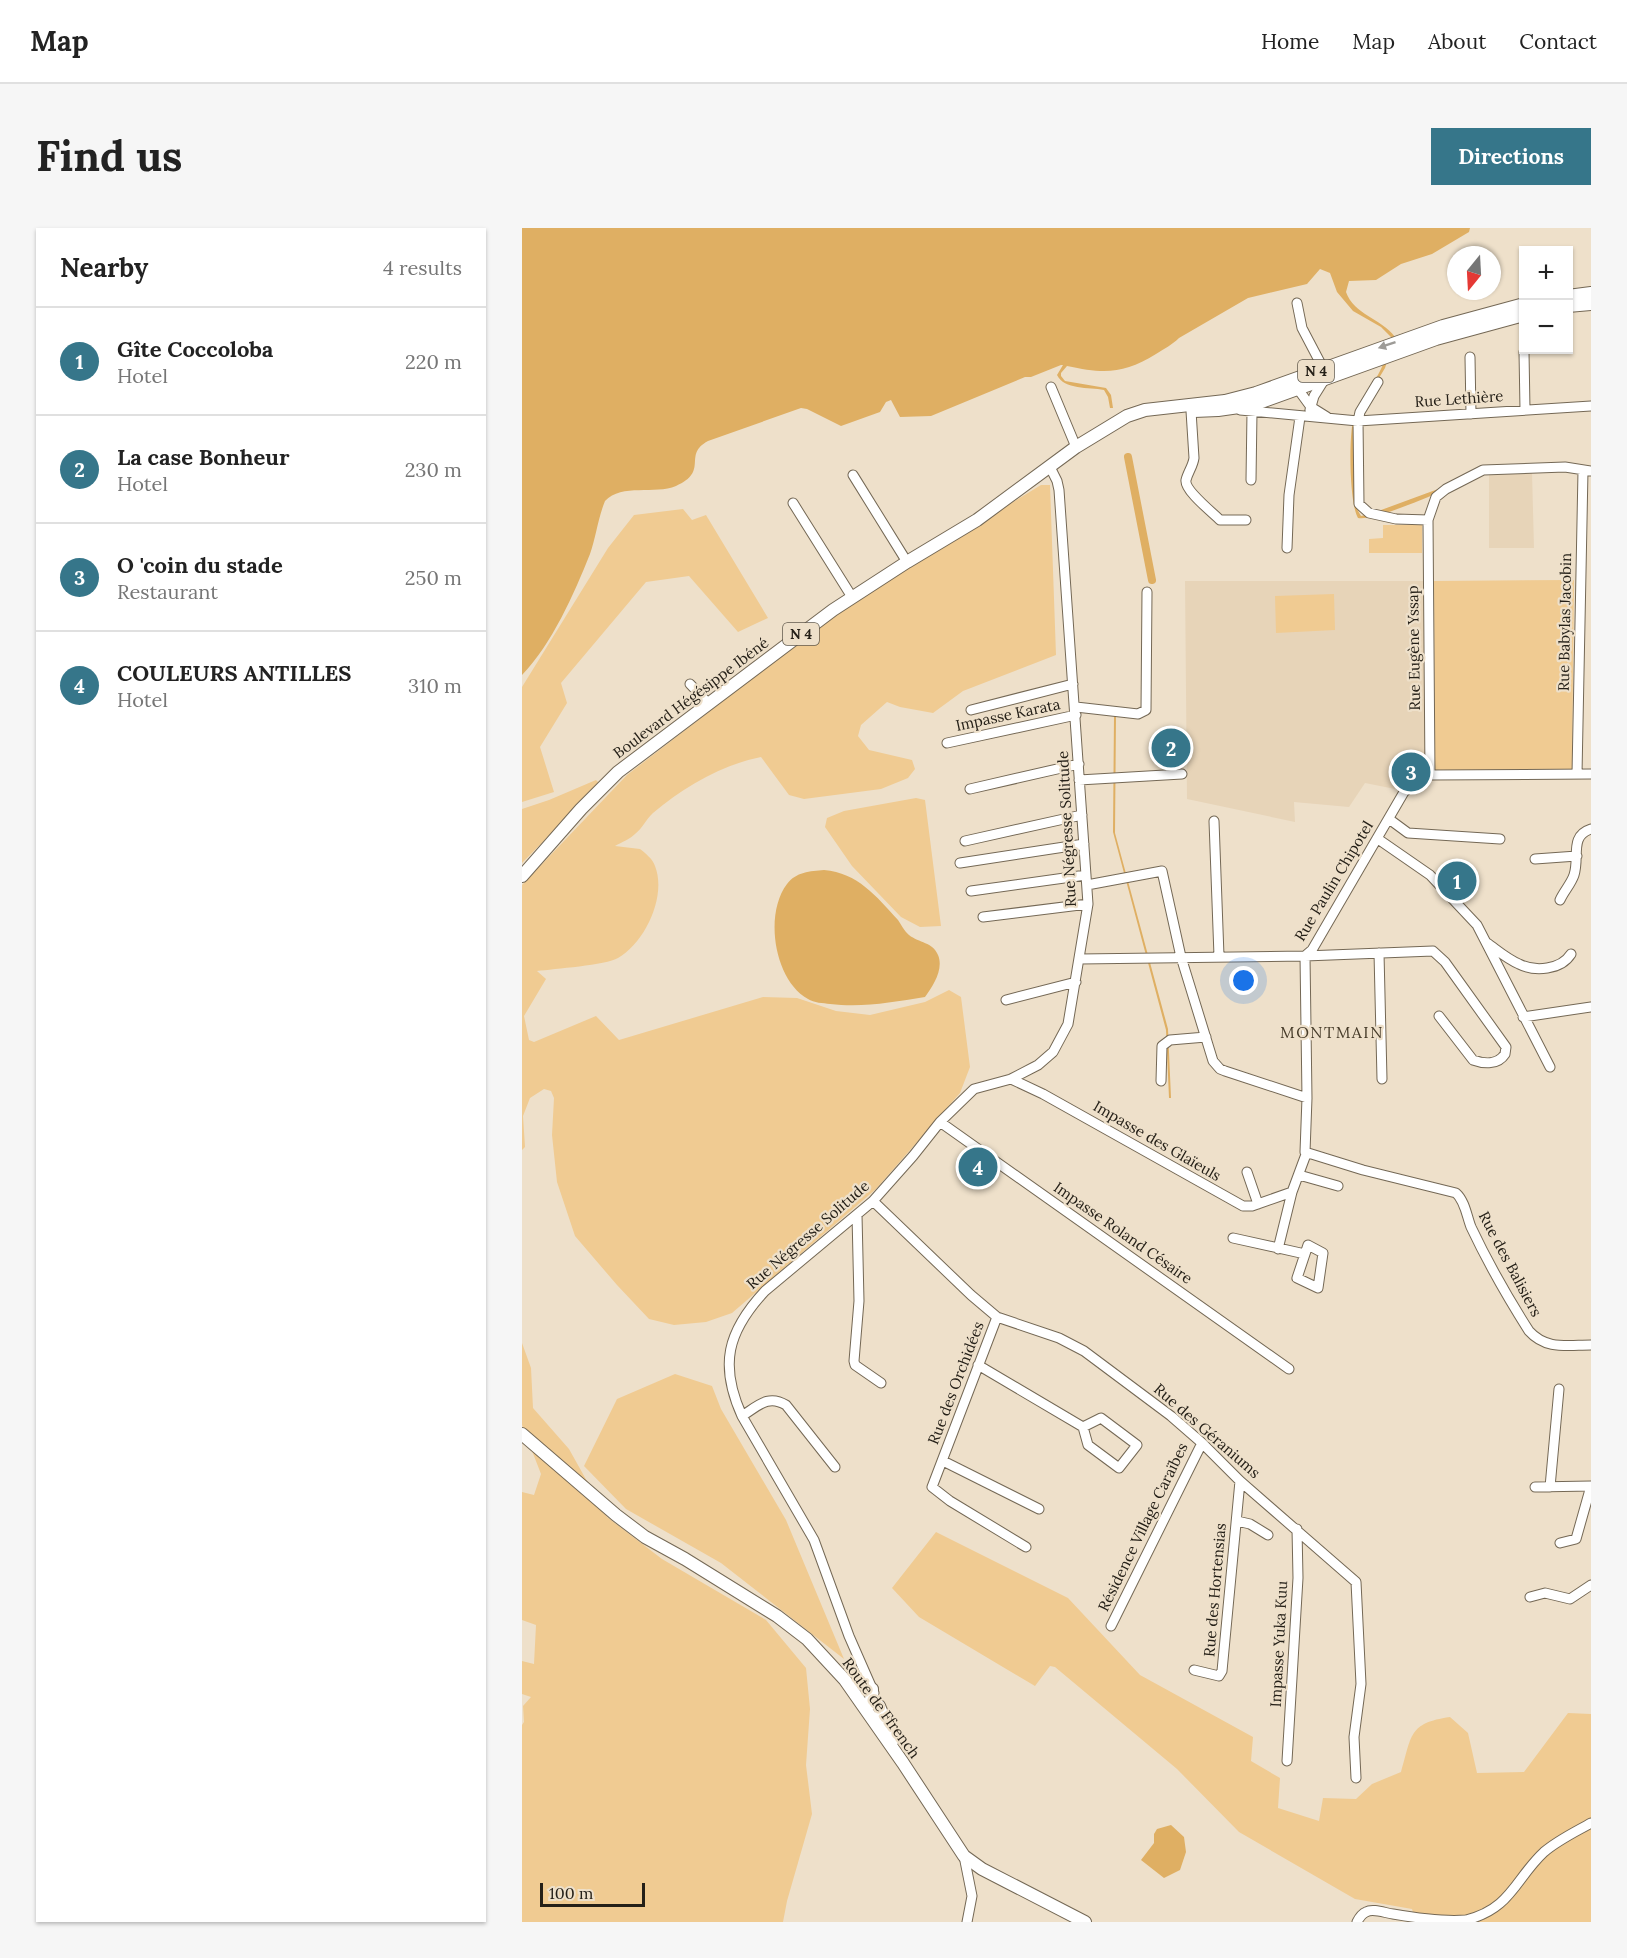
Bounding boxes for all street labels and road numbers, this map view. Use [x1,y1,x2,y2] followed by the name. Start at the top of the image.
[1298,360,1334,382] road number: N 4
[1414,386,1504,411] street label: Rue Lethière
[1554,553,1575,691] street label: Rue Babylas Jacobin
[1403,585,1424,711] street label: Rue Eugène Yssap
[783,623,819,645] road number: N 4
[609,633,772,762] street label: Boulevard Hégésippe Ibéné
[954,694,1062,735] street label: Impasse Karata
[1053,750,1080,908] street label: Rue Négresse Solitude
[1290,817,1377,944] street label: Rue Paulin Chipotel
[1090,1096,1225,1185] street label: Impasse des Glaïeuls
[742,1176,873,1293] street label: Rue Négresse Solitude
[1050,1178,1196,1288] street label: Impasse Roland Césaire
[1475,1208,1546,1320] street label: Rue des Balisiers
[923,1319,988,1447] street label: Rue des Orchidées
[1150,1379,1264,1482] street label: Rue des Géraniums
[1093,1439,1192,1614] street label: Résidence Village Caraïbes
[1199,1522,1230,1658] street label: Rue des Hortensias
[1266,1580,1291,1708] street label: Impasse Yuka Kuu
[838,1654,924,1762] street label: Route de Ffrench

